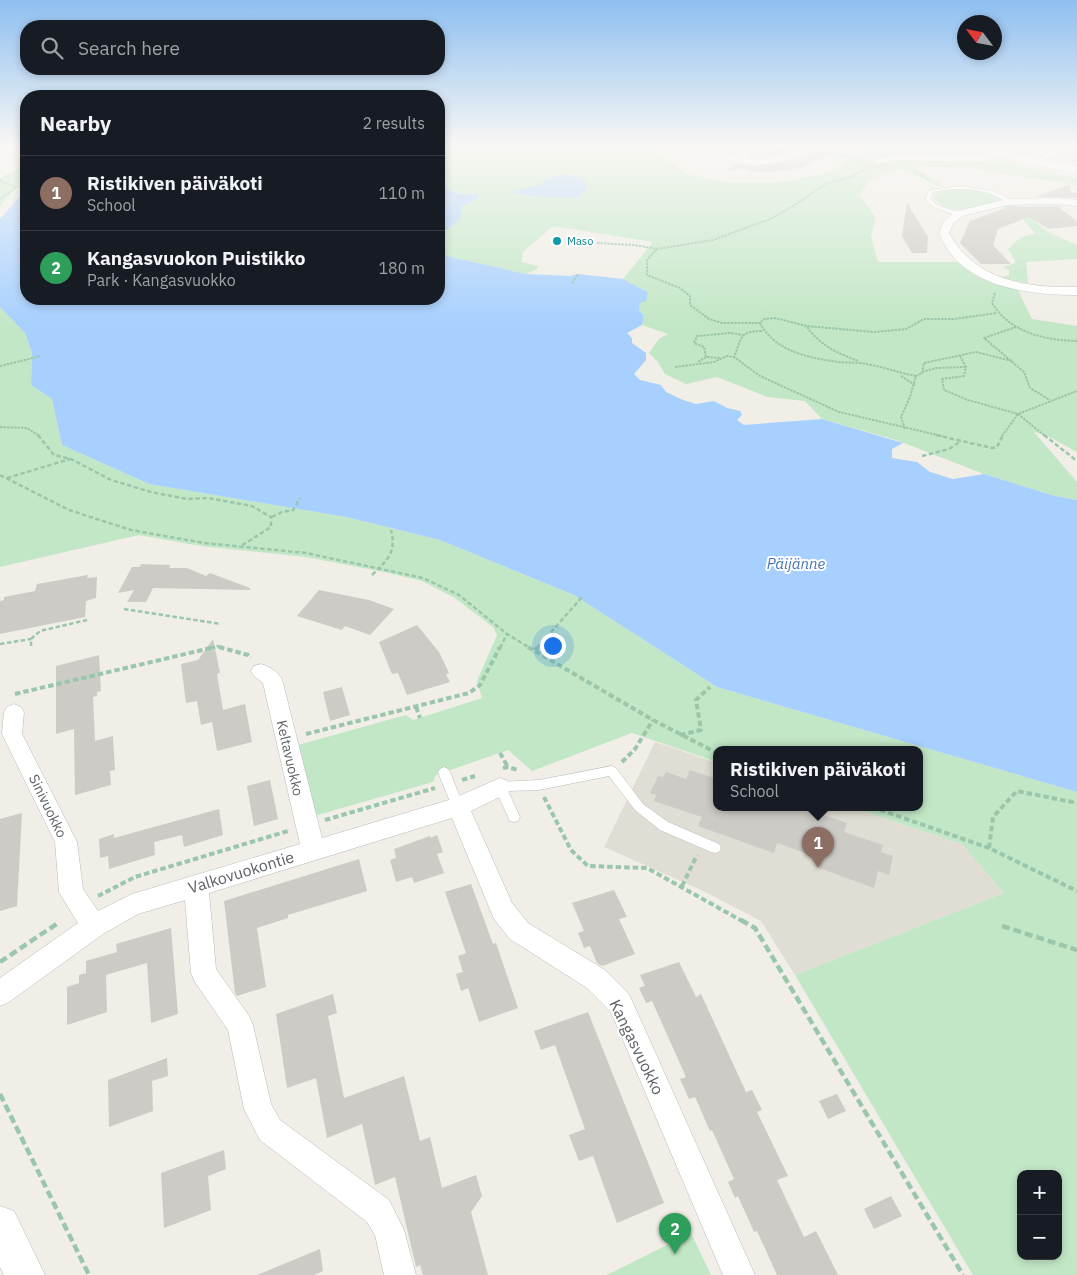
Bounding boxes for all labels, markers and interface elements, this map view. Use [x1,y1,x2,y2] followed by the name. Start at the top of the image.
[957,15,1002,60] north arrow
[20,20,445,75] search box
[38,34,66,62] icon: search
[78,36,180,60] text: Search here
[40,109,111,137] text: Nearby
[362,113,425,133] text: 2 results
[87,171,263,195] text: Ristikiven päiväkoti
[51,183,61,203] text: 1
[378,183,425,203] text: 110 m
[87,195,136,215] text: School
[567,234,593,248] place label: Maso
[551,235,563,247] marker: Maso
[87,246,306,270] text: Kangasvuokon Puistikko
[51,258,61,278] text: 2
[378,258,425,278] text: 180 m
[87,270,236,290] text: Park · Kangasvuokko
[767,554,826,573] water label: Päijänne
[540,633,566,659] your location
[273,718,307,798] street label: Keltavuokko
[713,746,923,811] popup
[730,757,906,781] text: Ristikiven päiväkoti
[25,771,71,841] street label: Sinivuokko
[730,781,779,801] text: School
[802,827,834,868] pin: 1
[186,846,297,898] street label: Valkovuokontie
[605,996,669,1098] street label: Kangasvuokko
[1017,1170,1062,1260] map controls
[1017,1170,1062,1215] button: +
[659,1213,691,1254] pin: 2
[1017,1215,1062,1260] button: −

